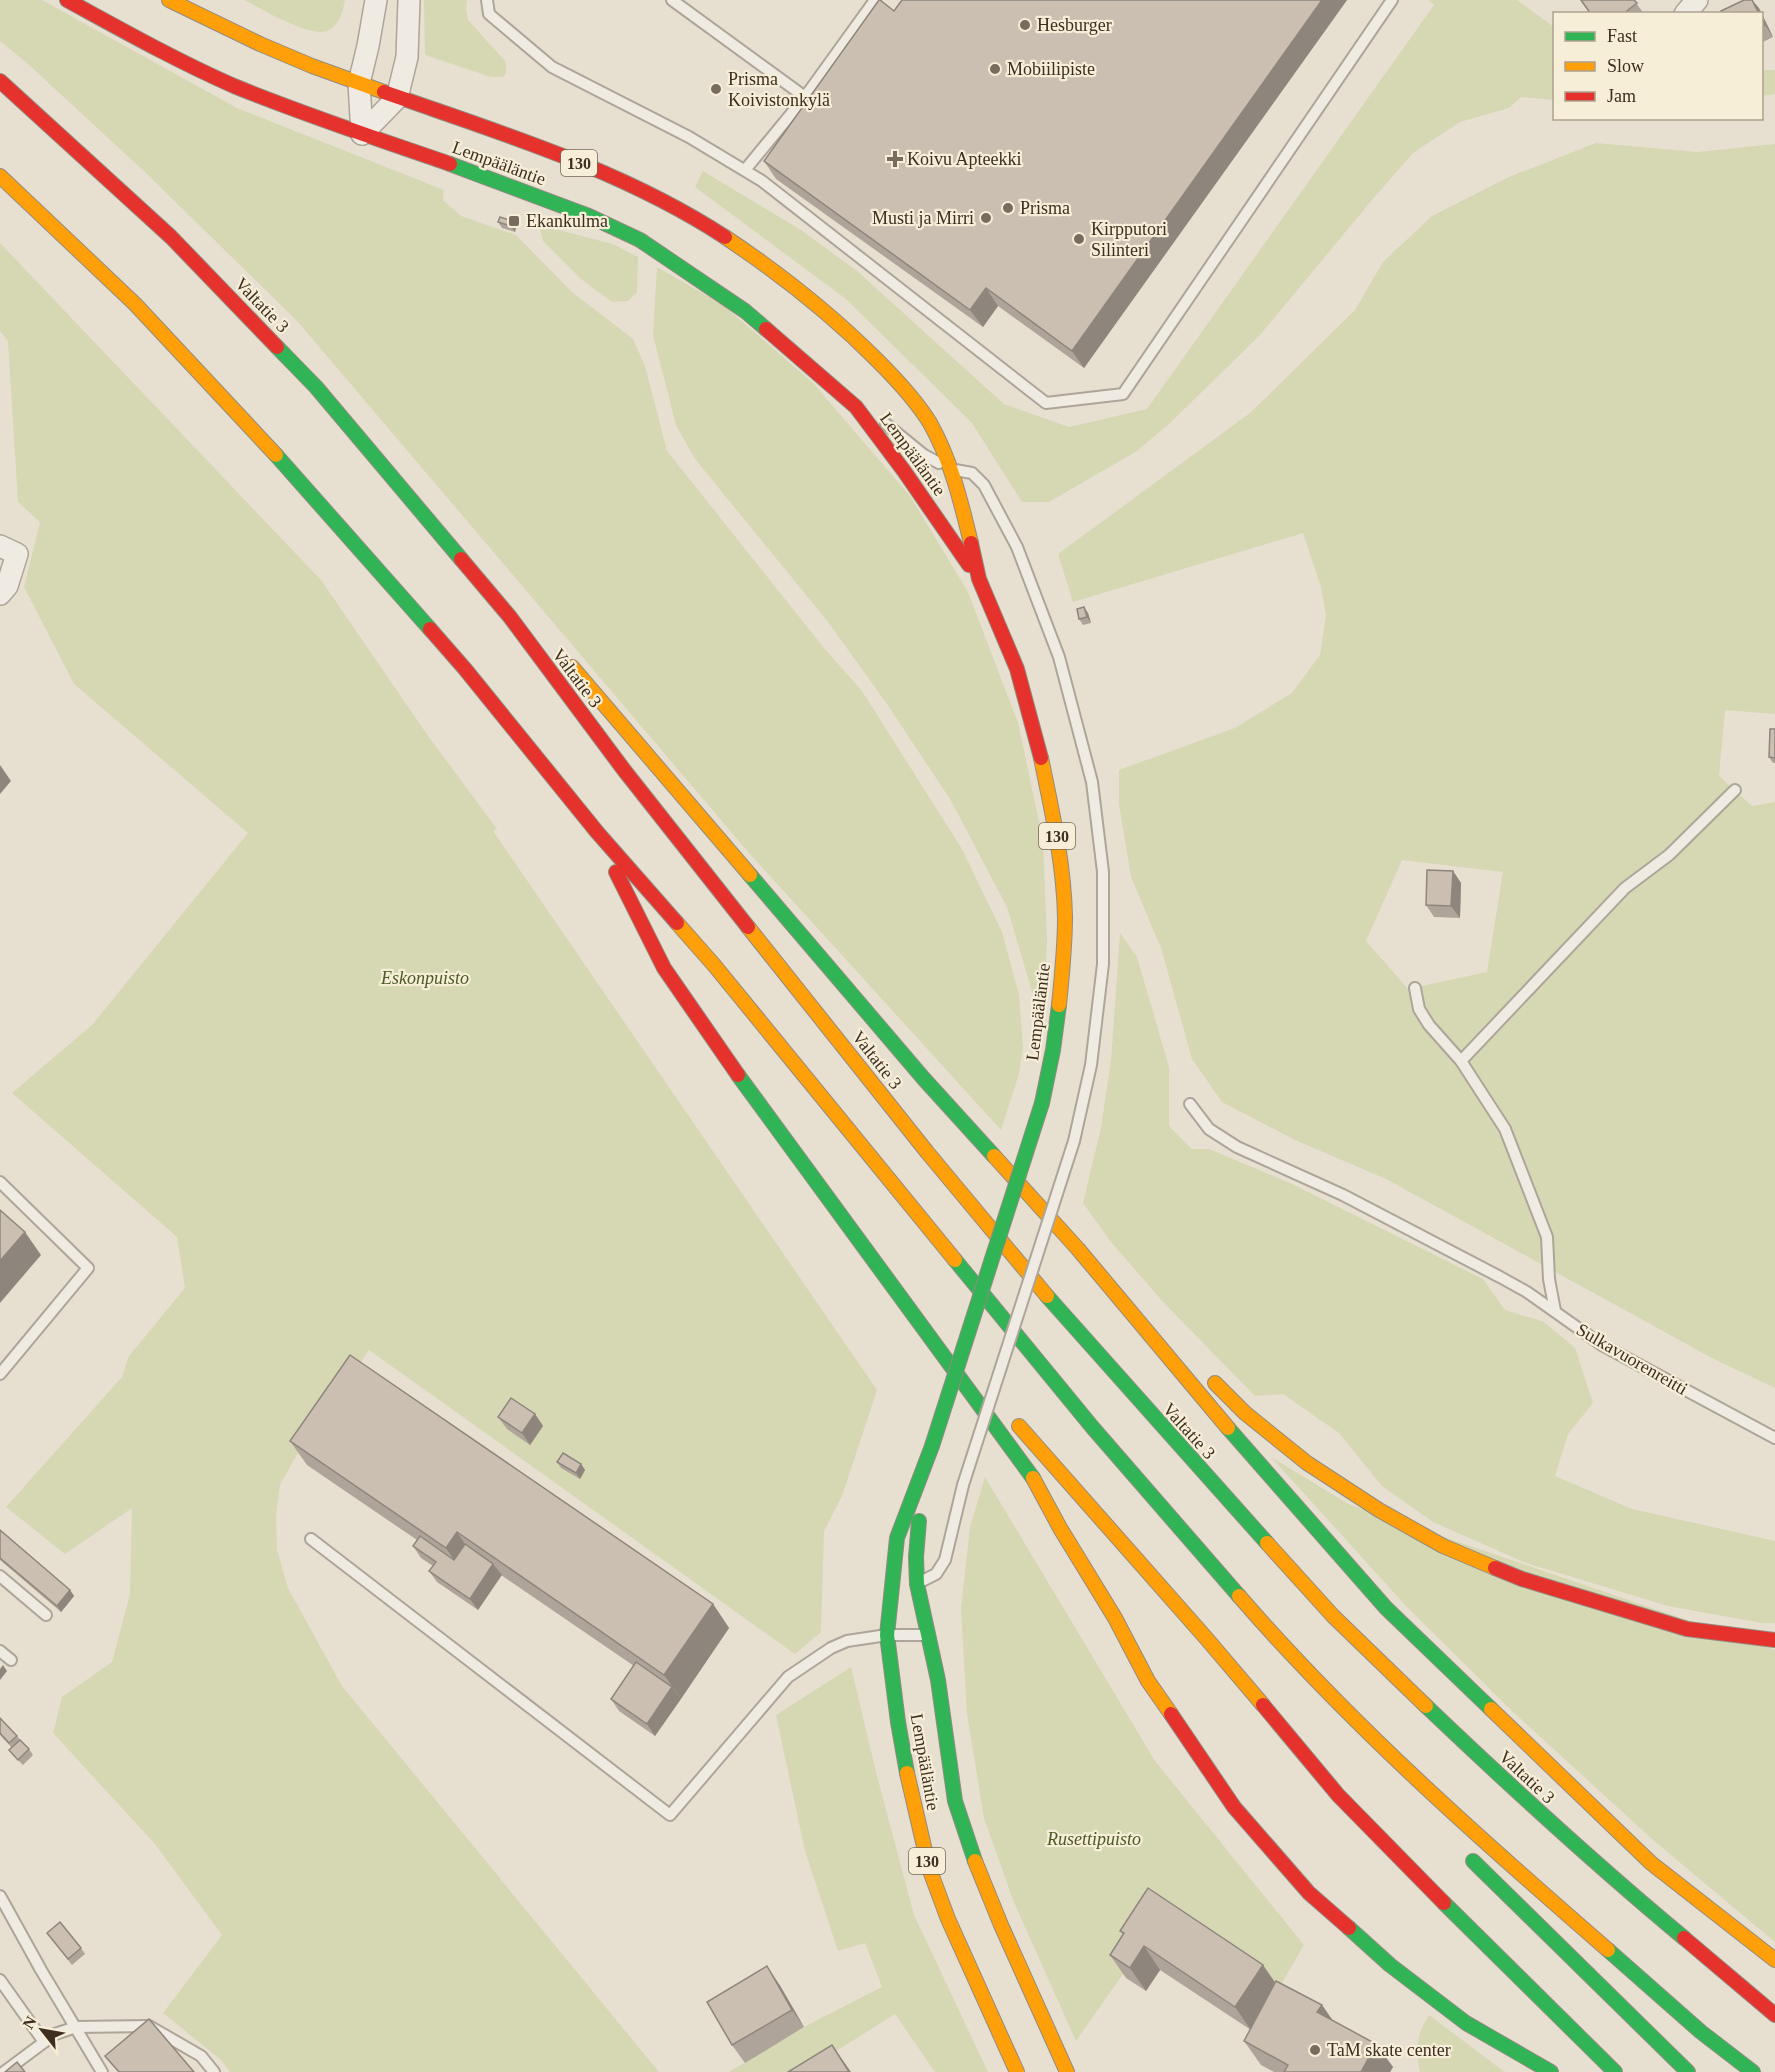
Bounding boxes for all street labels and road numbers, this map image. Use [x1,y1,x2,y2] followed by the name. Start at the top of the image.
[450,137,548,189] street label: Lempääläntie
[561,150,597,176] road number: 130
[231,273,293,337] street label: Valtatie 3
[876,408,950,500] street label: Lempääläntie
[548,645,606,711] street label: Valtatie 3
[1039,823,1075,849] road number: 130
[1022,962,1054,1062] street label: Lempääläntie
[848,1027,906,1093] street label: Valtatie 3
[1573,1319,1691,1399] street label: Sulkavuorenreitti
[1159,1399,1219,1463] street label: Valtatie 3
[907,1712,943,1812] street label: Lempääläntie
[1495,1746,1559,1808] street label: Valtatie 3
[909,1848,945,1874] road number: 130

